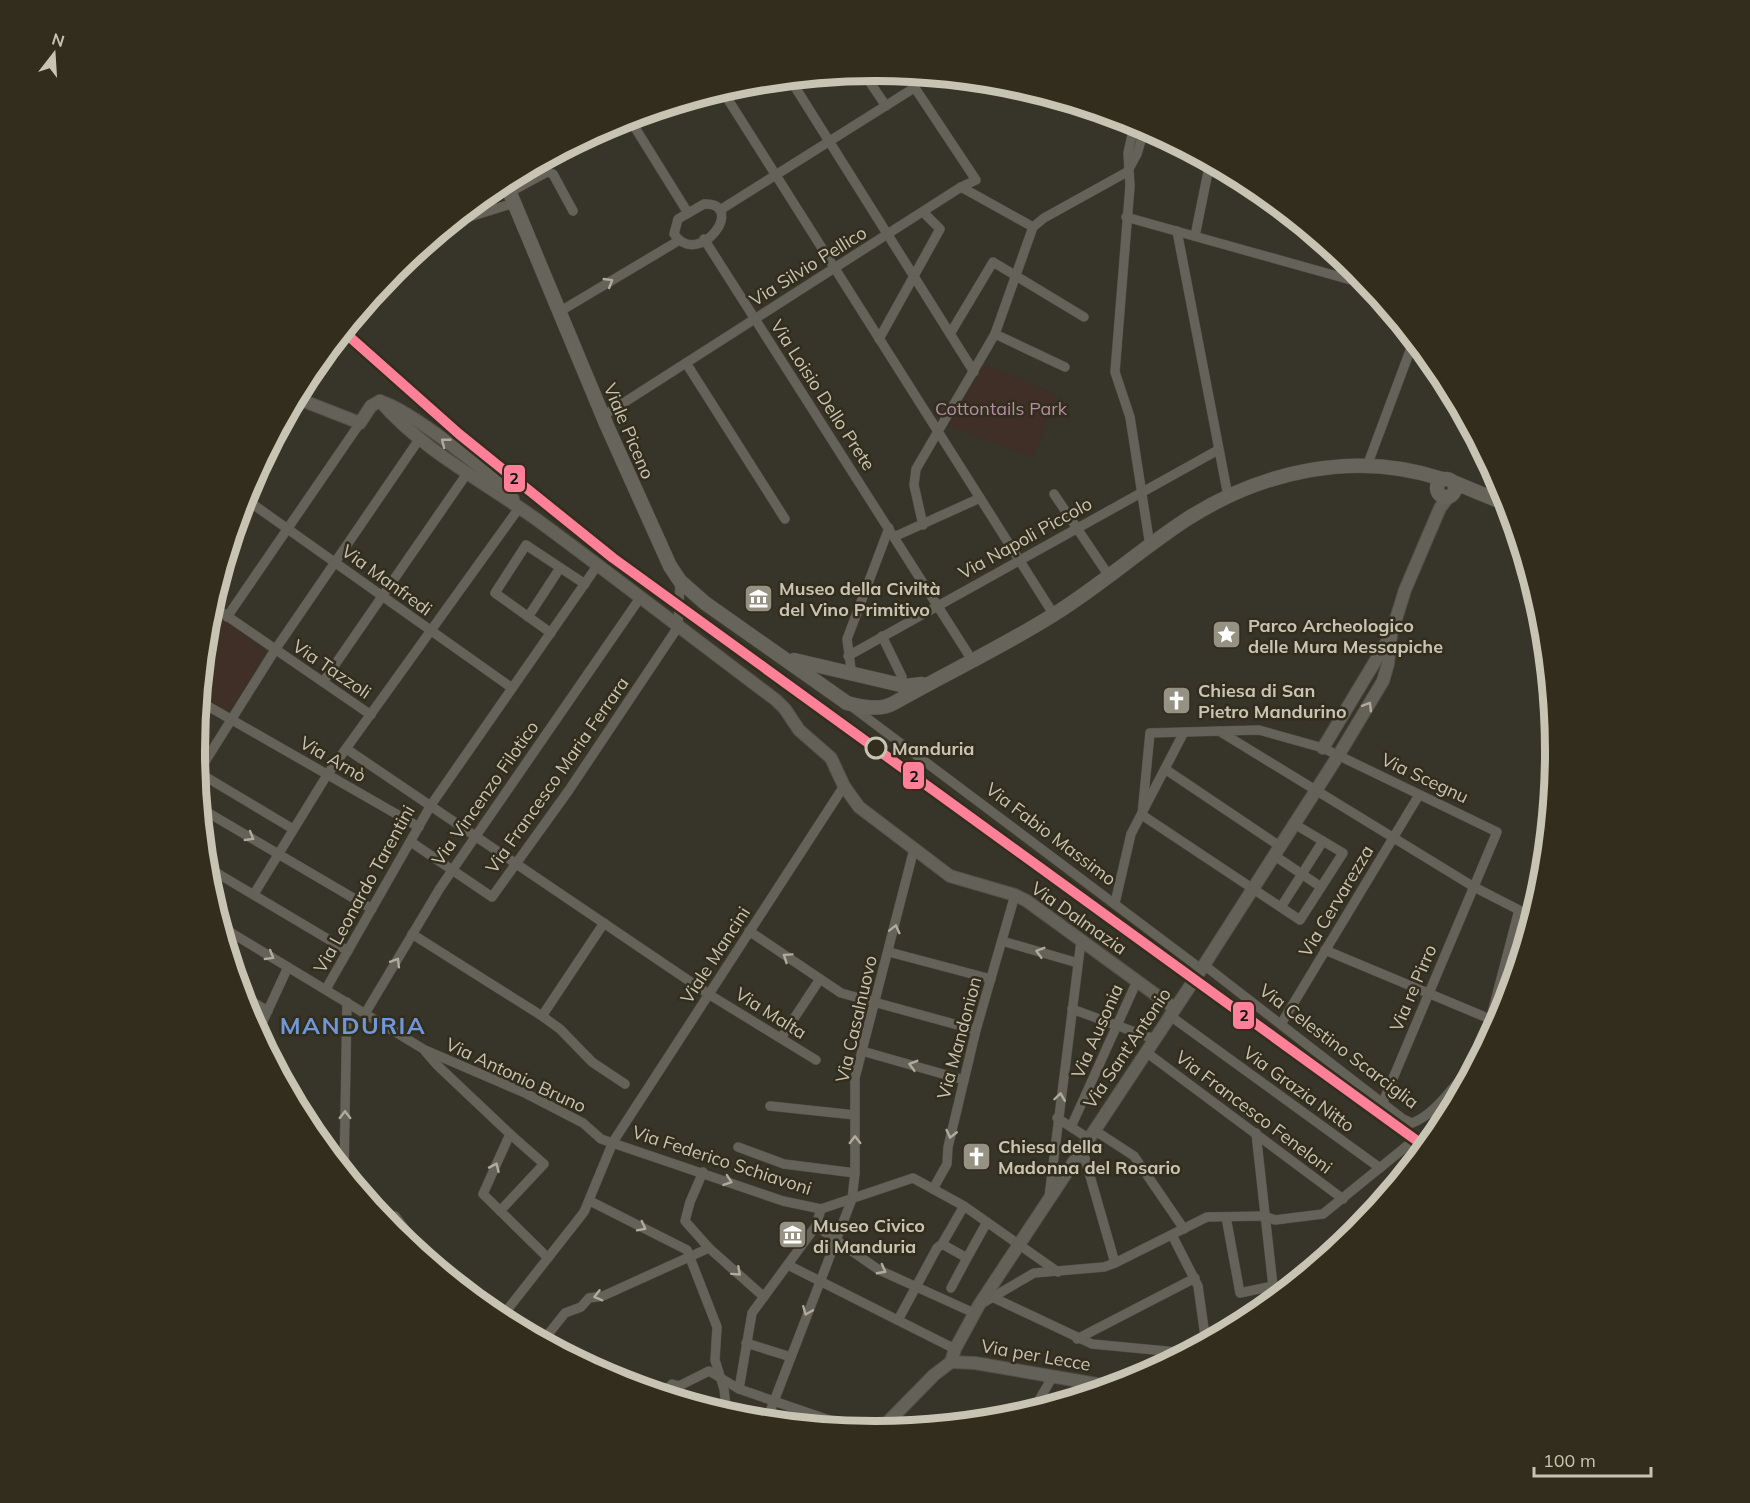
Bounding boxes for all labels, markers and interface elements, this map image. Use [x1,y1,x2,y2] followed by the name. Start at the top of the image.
[24,24,84,84] north arrow
[50,28,67,51] text: N
[745,221,871,311] street label: Via Silvio Pellico
[603,277,613,289] one-way arrow
[766,315,880,475] street label: Via Loisio Dello Prete
[599,380,659,482] street label: Viale Piceno
[935,397,1068,420] park label: Cottontails Park
[440,438,451,449] one-way arrow
[503,464,526,493] line badge: 2
[509,468,519,488] text: 2
[954,492,1096,584] street label: Via Napoli Piccolo
[337,539,437,621] street label: Via Manfredi
[779,577,941,621] place label: Museo della Civiltà del Vino Primitivo
[742,582,774,614] museum icon: Museo della Civiltà del Vino Primitivo
[1248,614,1443,658] place label: Parco Archeologico delle Mura Messapiche
[1211,619,1243,651] place icon: Parco Archeologico delle Mura Messapiche
[288,634,376,704] street label: Via Tazzoli
[480,672,634,878] street label: Via Francesco Maria Ferrara
[1198,679,1347,723] place label: Chiesa di San Pietro Mandurino
[1161,684,1193,716] church icon: Chiesa di San Pietro Mandurino
[1361,702,1373,712] one-way arrow
[426,716,544,870] street label: Via Vincenzo Filotico
[296,731,370,787] street label: Via Arnò
[865,737,887,759] marker: Manduria
[892,737,975,760] place label: Manduria
[1378,748,1472,808] street label: Via Scegnu
[902,761,925,790] line badge: 2
[909,766,919,786] text: 2
[981,777,1121,891] street label: Via Fabio Massimo
[308,801,420,977] street label: Via Leonardo Tarentini
[244,830,254,841] one-way arrow
[1294,841,1378,961] street label: Via Cervarezza
[1027,876,1131,960] street label: Via Dalmazia
[675,902,755,1008] street label: Viale Mancini
[887,925,900,935] one-way arrow
[1384,941,1442,1035] street label: Via re Pirro
[1035,947,1046,959] one-way arrow
[264,949,274,961] one-way arrow
[783,953,794,964] one-way arrow
[830,953,882,1085] street label: Via Casalnuovo
[388,958,400,968] one-way arrow
[932,974,986,1102] street label: Via Mandonion
[1255,979,1423,1113] street label: Via Celestino Scarciglia
[1066,980,1128,1082] street label: Via Ausonia
[731,982,811,1044] street label: Via Malta
[1078,983,1176,1113] street label: Via Sant'Antonio
[1232,1001,1255,1030] line badge: 2
[1239,1005,1249,1025] text: 2
[280,1010,426,1040] district label: MANDURIA
[442,1032,590,1118] street label: Via Antonio Bruno
[1239,1041,1359,1137] street label: Via Grazia Nitto
[1171,1045,1337,1179] street label: Via Francesco Feneloni
[908,1060,918,1073] one-way arrow
[1053,1092,1065,1101] one-way arrow
[339,1110,351,1119] one-way arrow
[629,1120,815,1200] street label: Via Federico Schiavoni
[946,1129,959,1139] one-way arrow
[998,1135,1181,1179] place label: Chiesa della Madonna del Rosario
[849,1136,861,1145] one-way arrow
[961,1140,993,1172] church icon: Chiesa della Madonna del Rosario
[488,1162,500,1173] one-way arrow
[722,1174,733,1187] one-way arrow
[813,1214,925,1258] place label: Museo Civico di Manduria
[776,1219,808,1251] museum icon: Museo Civico di Manduria
[636,1220,647,1232] one-way arrow
[876,1263,887,1275] one-way arrow
[730,1265,740,1276] one-way arrow
[593,1289,603,1302] one-way arrow
[802,1305,814,1316] one-way arrow
[979,1334,1093,1376] street label: Via per Lecce
[1534,1440,1651,1478] scale bar
[1543,1449,1596,1472] text: 100 m

